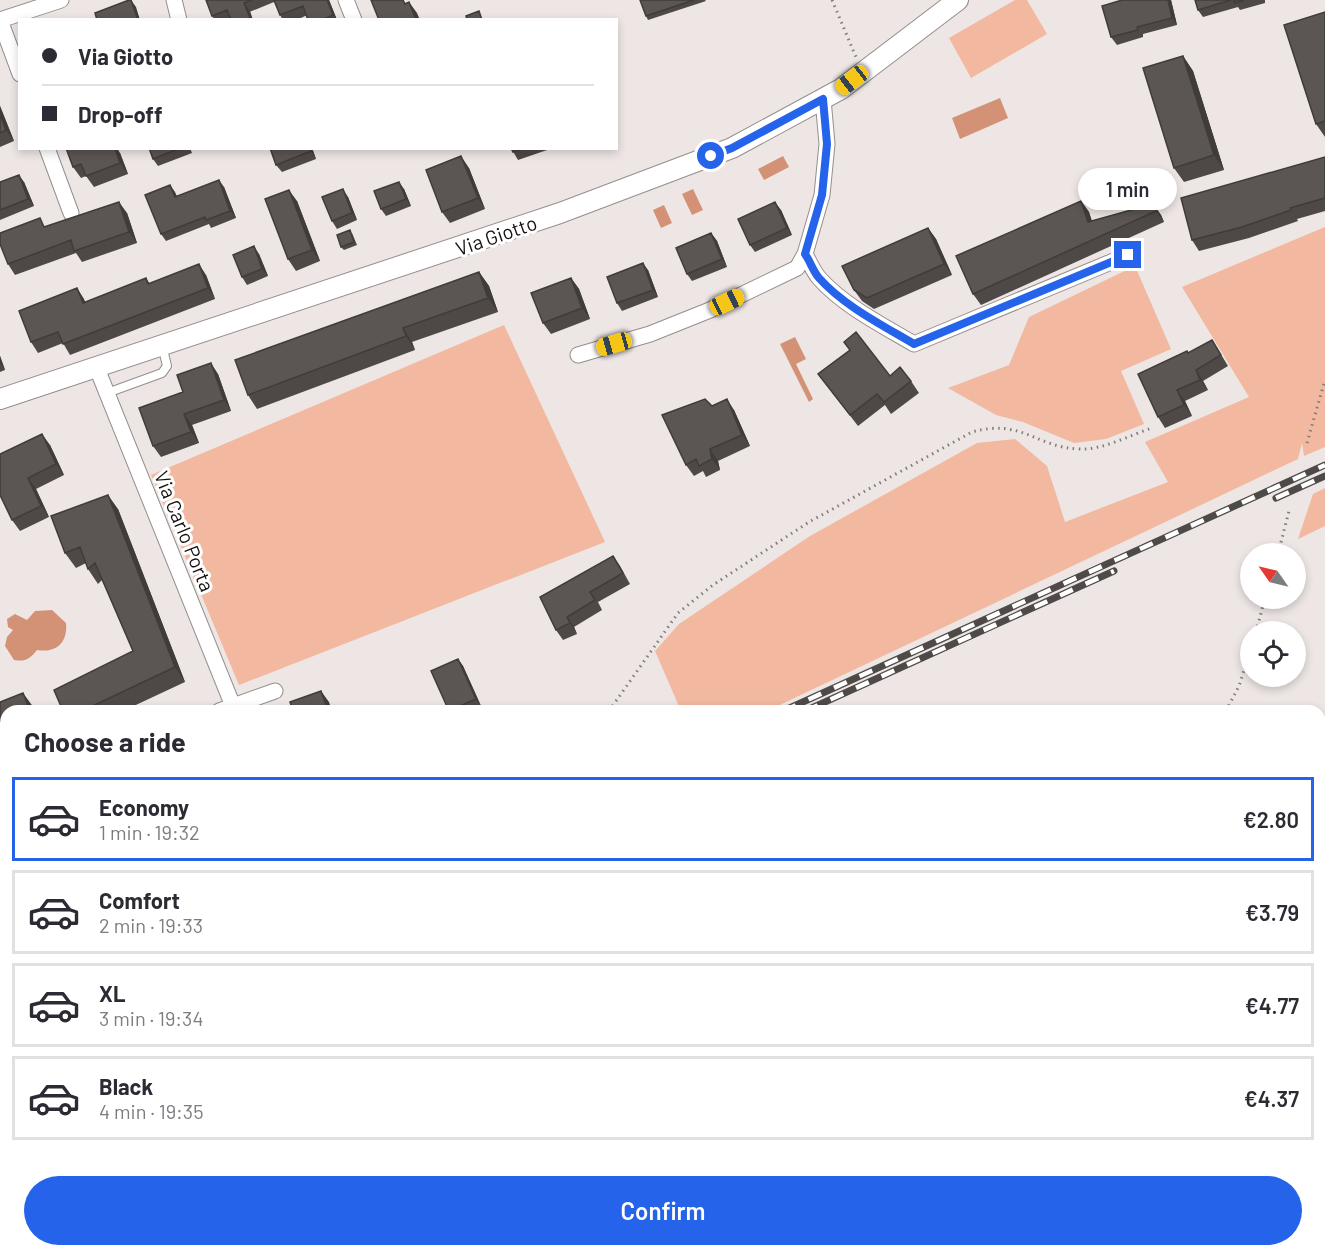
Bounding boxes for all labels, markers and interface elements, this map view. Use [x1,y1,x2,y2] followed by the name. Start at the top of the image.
[78,43,173,69] text: Via Giotto
[832,62,872,98] car
[78,101,162,127] text: Drop-off
[697,142,724,169] route start
[1078,168,1178,210] callout: 1 min
[1106,177,1149,201] text: 1 min
[452,210,540,260] street label: Via Giotto
[1114,241,1141,268] route end
[707,286,747,318] car
[594,330,634,358] car
[150,467,220,595] street label: Via Carlo Porta
[1240,543,1306,609] north arrow
[1240,543,1306,687] map controls
[1240,621,1306,687] button: locate
[24,725,186,757] text: Choose a ride
[27,792,81,846] icon: car
[99,794,189,820] text: Economy
[1243,806,1299,832] text: €2.80
[99,820,200,844] text: 1 min · 19:32
[27,885,81,939] icon: car
[99,887,180,913] text: Comfort
[1245,899,1299,925] text: €3.79
[99,913,203,937] text: 2 min · 19:33
[27,978,81,1032] icon: car
[99,980,125,1006] text: XL
[1245,992,1299,1018] text: €4.77
[99,1006,203,1030] text: 3 min · 19:34
[27,1071,81,1125] icon: car
[99,1073,153,1099] text: Black
[1244,1085,1299,1111] text: €4.37
[99,1099,203,1123] text: 4 min · 19:35
[24,1176,1302,1245] button: Confirm

